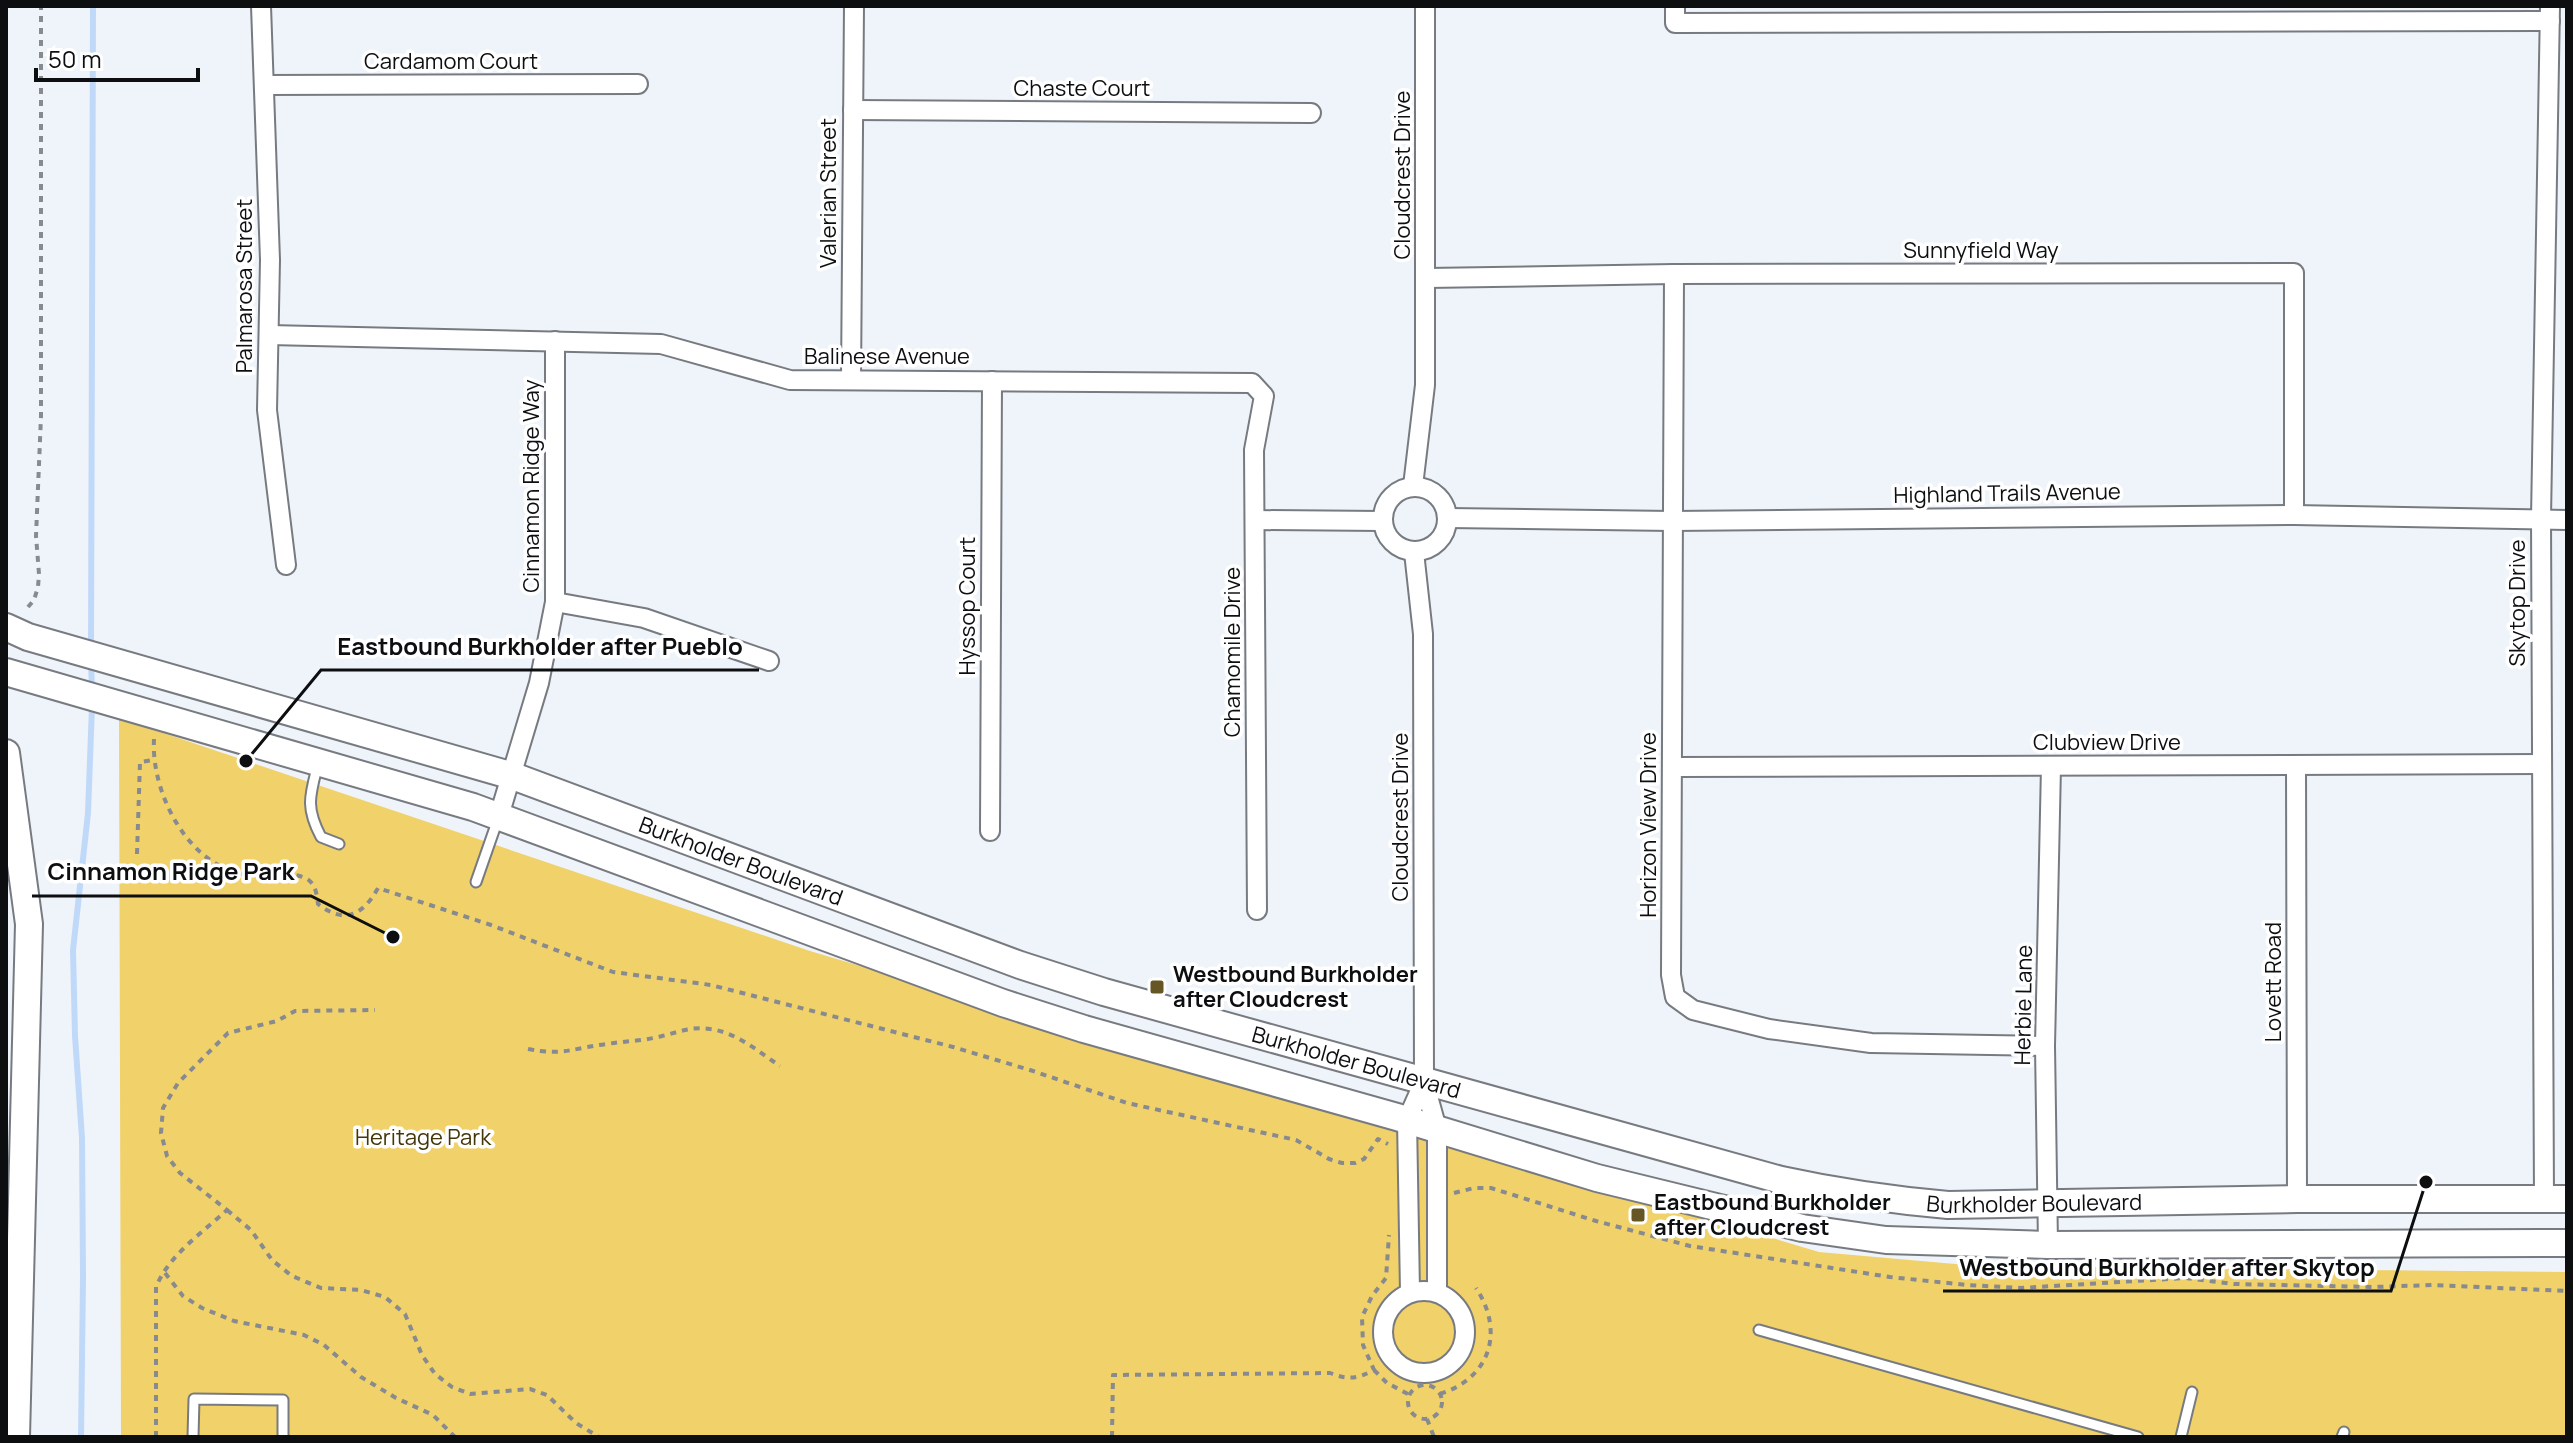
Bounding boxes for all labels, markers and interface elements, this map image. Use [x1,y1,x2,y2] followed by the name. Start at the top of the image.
[36,32,198,82] scale bar
[48,42,102,75] text: 50 m
[364,46,538,76] street label: Cardamom Court
[1014,73,1151,103] street label: Chaste Court
[1387,90,1417,259] street label: Cloudcrest Drive
[813,118,843,268] street label: Valerian Street
[229,199,259,373] street label: Palmarosa Street
[1903,235,2059,265] street label: Sunnyfield Way
[804,341,970,371] street label: Balinese Avenue
[516,379,546,593] street label: Cinnamon Ridge Way
[1893,476,2121,510] street label: Highland Trails Avenue
[952,536,982,675] street label: Hyssop Court
[2502,539,2532,667] street label: Skytop Drive
[1217,567,1247,737] street label: Chamomile Drive
[321,622,759,670] callout: Eastbound Burkholder after Pueblo
[337,629,743,662] text: Eastbound Burkholder after Pueblo
[2033,727,2181,757] street label: Clubview Drive
[1385,732,1415,901] street label: Cloudcrest Drive
[1633,732,1663,918] street label: Horizon View Drive
[635,809,847,913] street label: Burkholder Boulevard
[32,848,311,896] callout: Cinnamon Ridge Park
[47,854,296,887] text: Cinnamon Ridge Park
[2258,922,2288,1042] street label: Lovett Road
[2007,944,2039,1066] street label: Herbie Lane
[1173,959,1418,1014] place label: Westbound Burkholder after Cloudcrest
[1148,978,1166,996] marker: Westbound Burkholder after Cloudcrest
[1249,1019,1464,1105] street label: Burkholder Boulevard
[355,1122,492,1152] park label: Heritage Park
[1654,1187,1891,1242] place label: Eastbound Burkholder after Cloudcrest
[1925,1187,2142,1220] street label: Burkholder Boulevard
[1629,1206,1647,1224] marker: Eastbound Burkholder after Cloudcrest
[1943,1243,2391,1291] callout: Westbound Burkholder after Skytop
[1959,1250,2375,1283] text: Westbound Burkholder after Skytop

